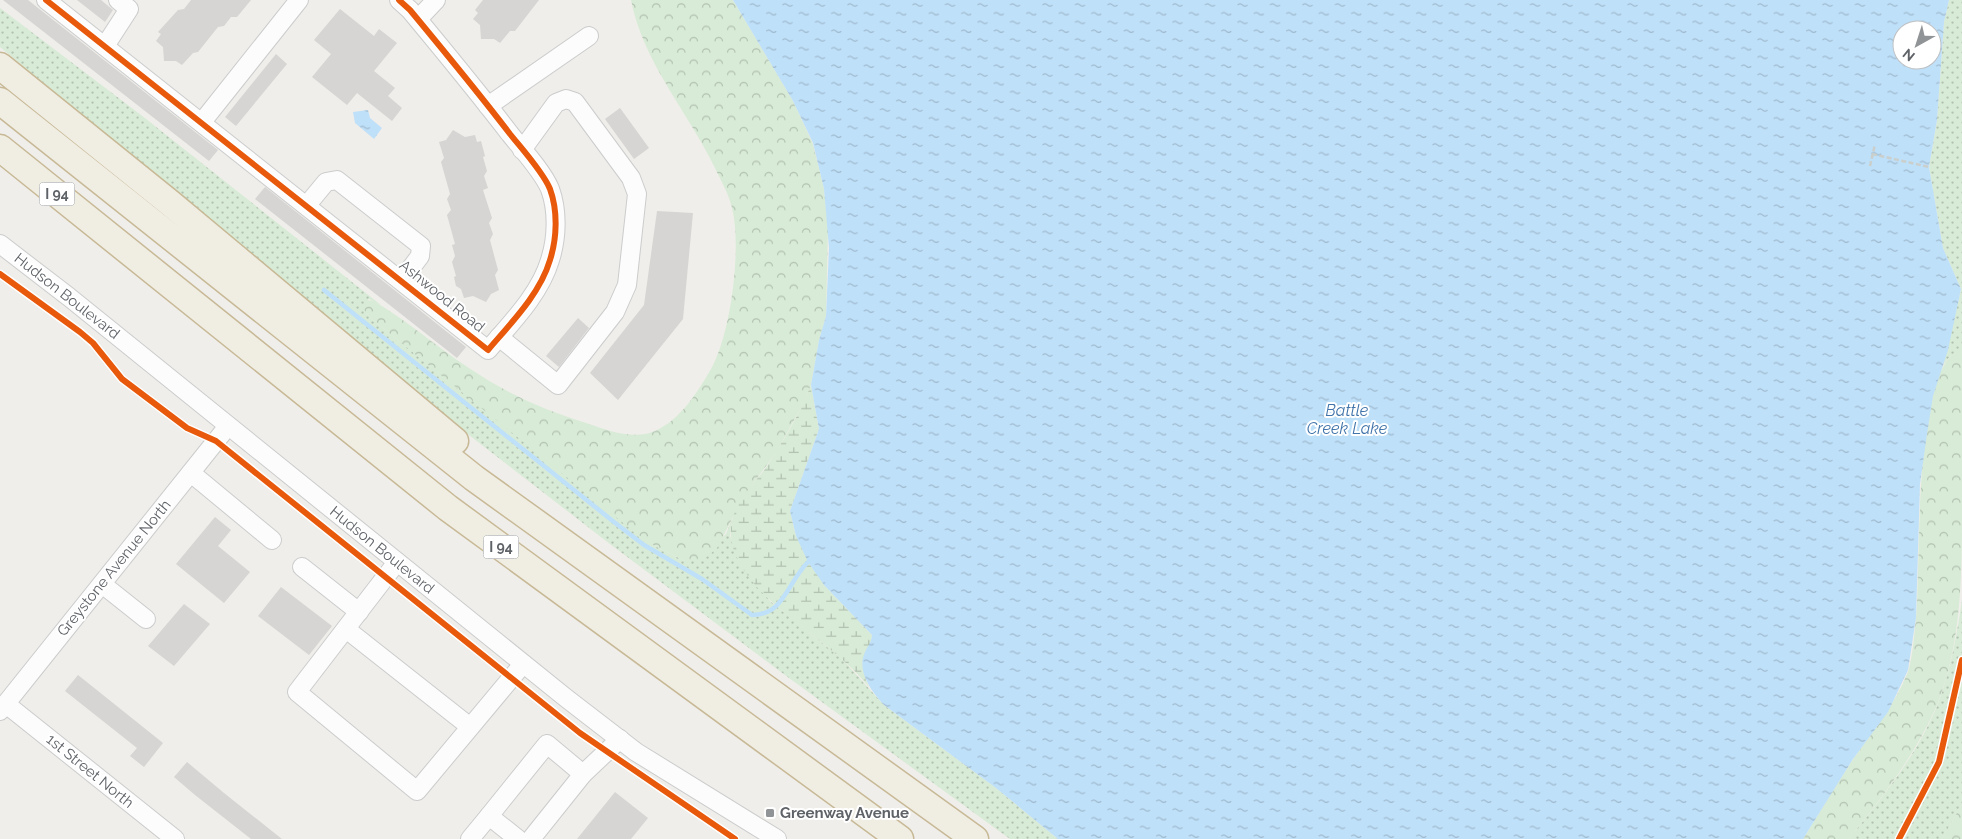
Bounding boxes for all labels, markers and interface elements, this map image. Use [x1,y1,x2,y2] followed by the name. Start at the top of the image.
[1892,20,1942,70] north arrow
[1900,46,1918,65] text: N
[40,182,74,205] road number: I 94
[11,249,123,343] street label: Hudson Boulevard
[396,256,488,336] street label: Ashwood Road
[1307,401,1388,438] water label: Battle Creek Lake
[53,496,175,640] street label: Greystone Avenue North
[326,502,438,598] street label: Hudson Boulevard
[484,536,518,558] road number: I 94
[43,730,137,812] street label: 1st Street North
[780,804,909,822] place label: Greenway Avenue
[764,807,776,819] marker: Greenway Avenue

